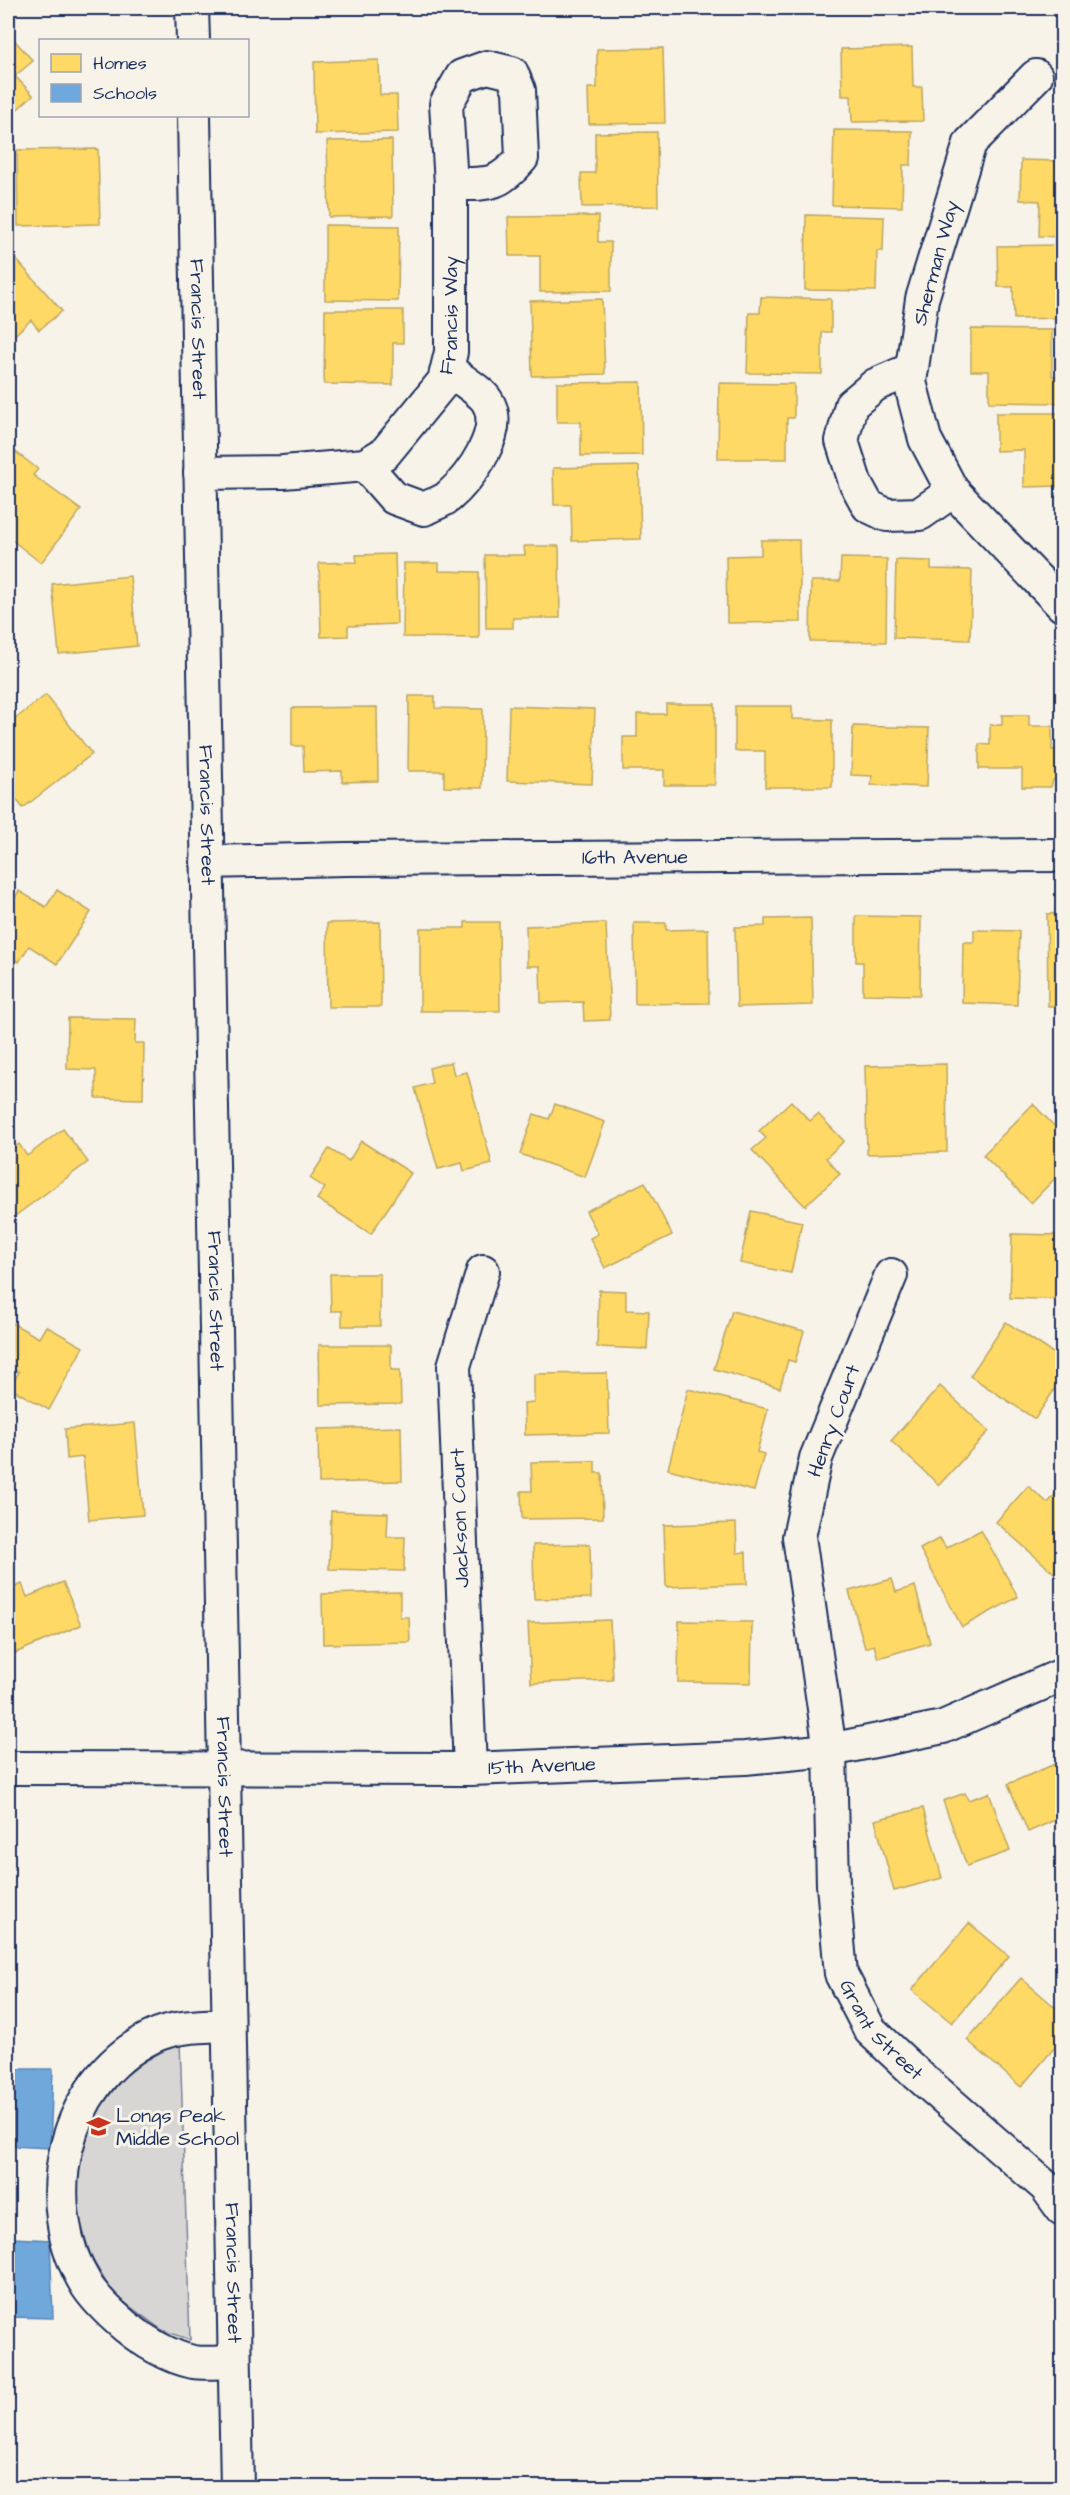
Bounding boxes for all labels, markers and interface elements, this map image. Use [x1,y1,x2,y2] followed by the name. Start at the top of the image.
[39,39,249,117] legend
[93,51,147,76] text: Homes
[93,81,157,106] text: Schools
[906,197,967,329] street label: Sherman Way
[432,256,466,378] street label: Francis Way
[183,258,213,400] street label: Francis Street
[191,744,222,885] street label: Francis Street
[582,843,688,872] street label: 16th Avenue
[200,1230,231,1371] street label: Francis Street
[801,1361,868,1481] street label: Henry Court
[444,1448,476,1588] street label: Jackson Court
[209,1716,240,1857] street label: Francis Street
[488,1750,597,1782] street label: 15th Avenue
[832,1975,929,2087] street label: Grant Street
[116,2102,239,2153] place label: Longs Peak Middle School
[85,2114,111,2140] school or university icon: Longs Peak Middle School
[218,2202,248,2343] street label: Francis Street

